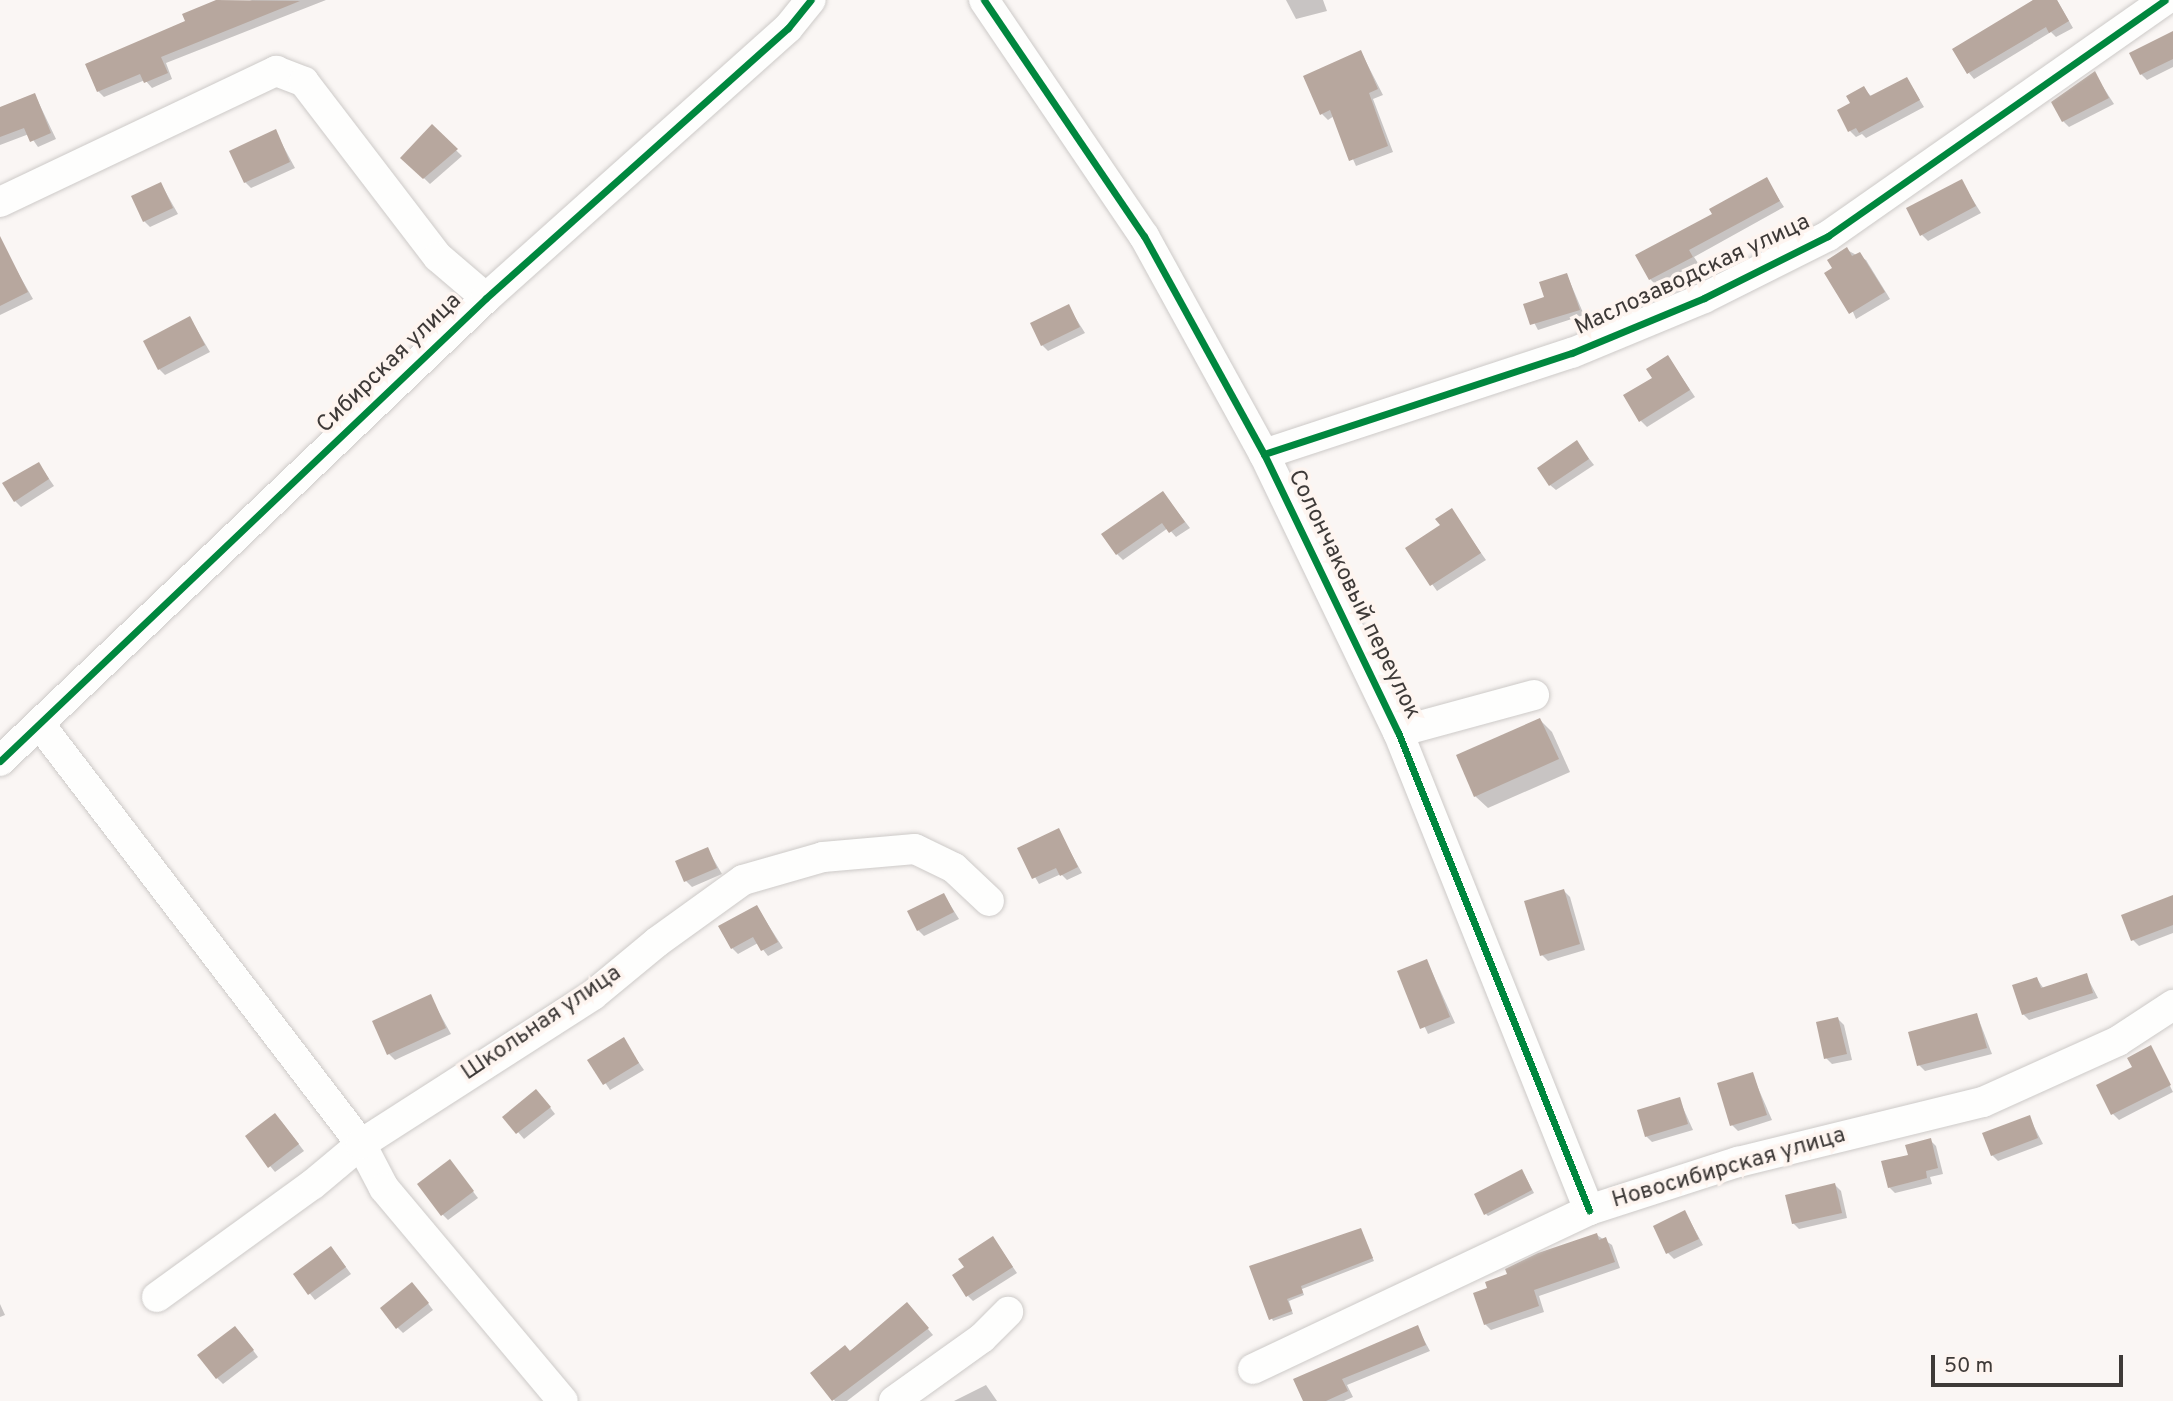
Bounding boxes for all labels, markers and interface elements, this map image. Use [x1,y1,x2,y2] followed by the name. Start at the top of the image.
[1571,209,1815,343] street label: Маслозаводская улица
[312,288,468,440] street label: Сибирская улица
[1281,466,1425,724] street label: Солончаковый переулок
[457,960,627,1088] street label: Школьная улица
[1609,1122,1849,1216] street label: Новосибирская улица
[1935,1342,2128,1386] scale bar
[1944,1353,1993,1380] text: 50 m

